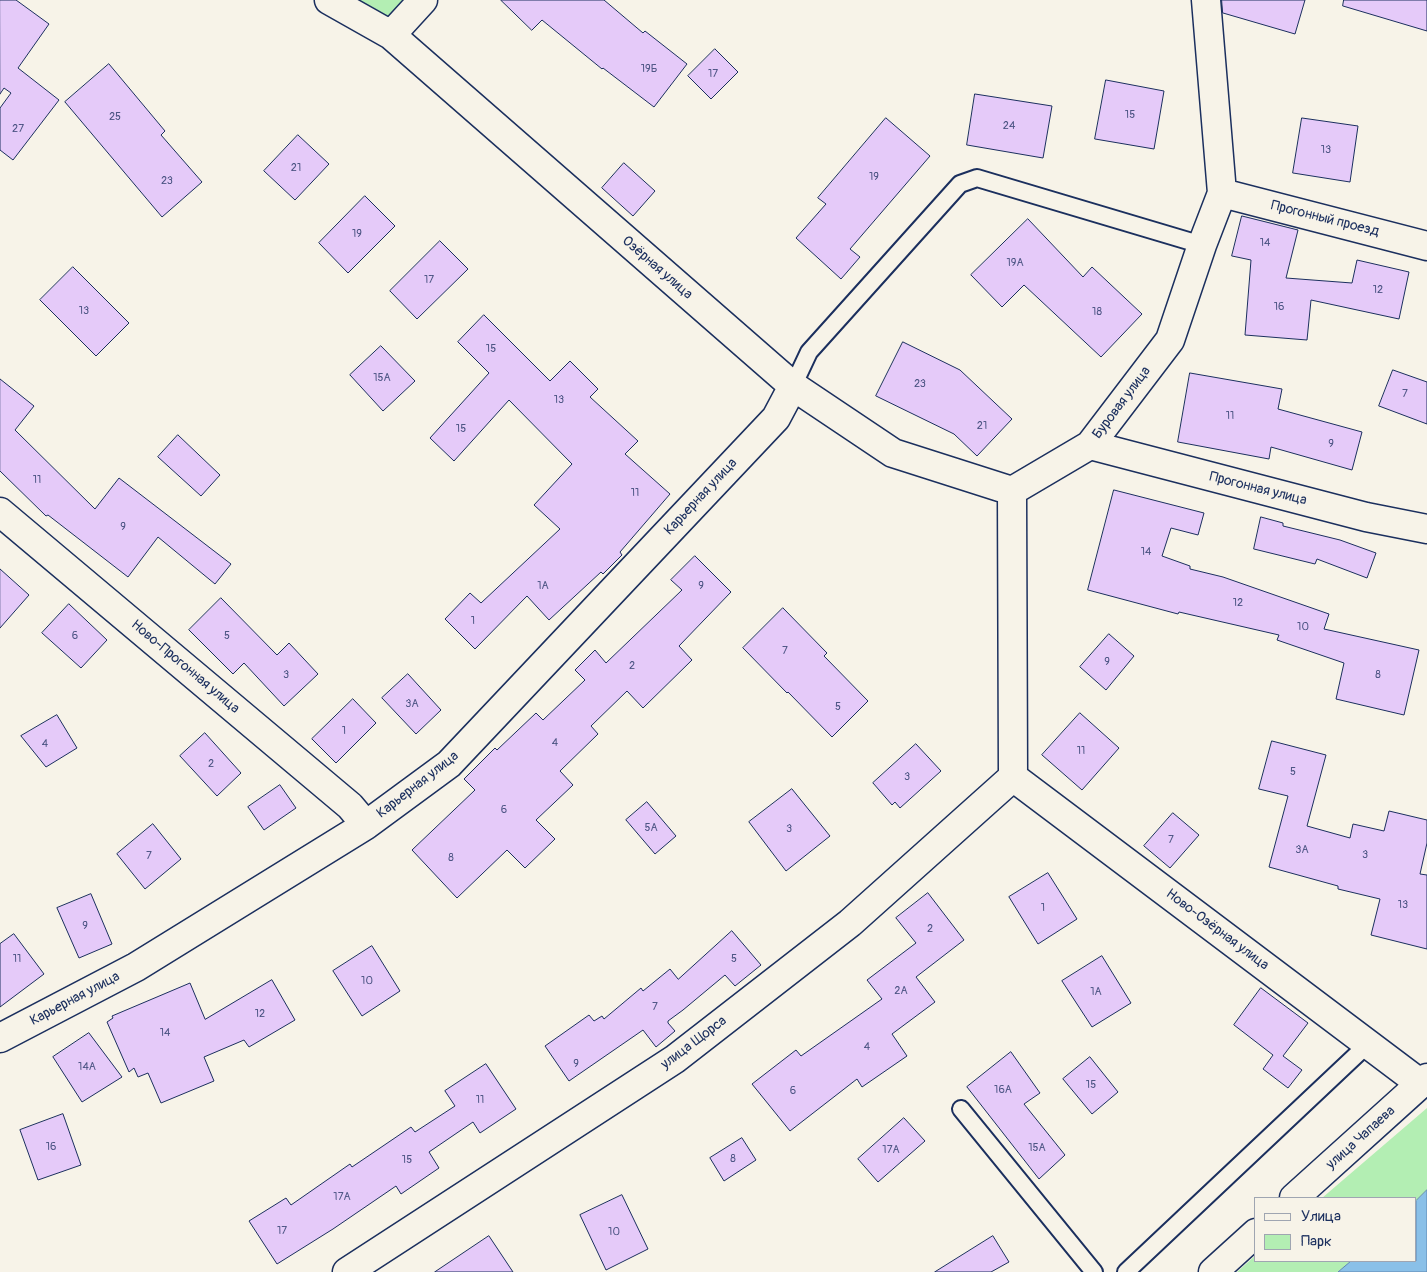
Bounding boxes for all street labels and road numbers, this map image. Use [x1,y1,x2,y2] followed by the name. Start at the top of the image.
[1269,197,1381,241] street label: Прогонный проезд
[618,233,696,303] street label: Озёрная улица
[1089,363,1155,443] street label: Буровая улица
[661,455,741,539] street label: Карьерная улица
[1208,469,1308,509] street label: Прогонная улица
[127,617,243,717] street label: Ново-Прогонная улица
[374,748,462,822] street label: Карьерная улица
[1162,886,1272,974] street label: Ново-Озёрная улица
[27,968,123,1030] street label: Карьерная улица
[658,1013,730,1073] street label: улица Щорса
[1323,1103,1399,1173] street label: улица Чапаева

